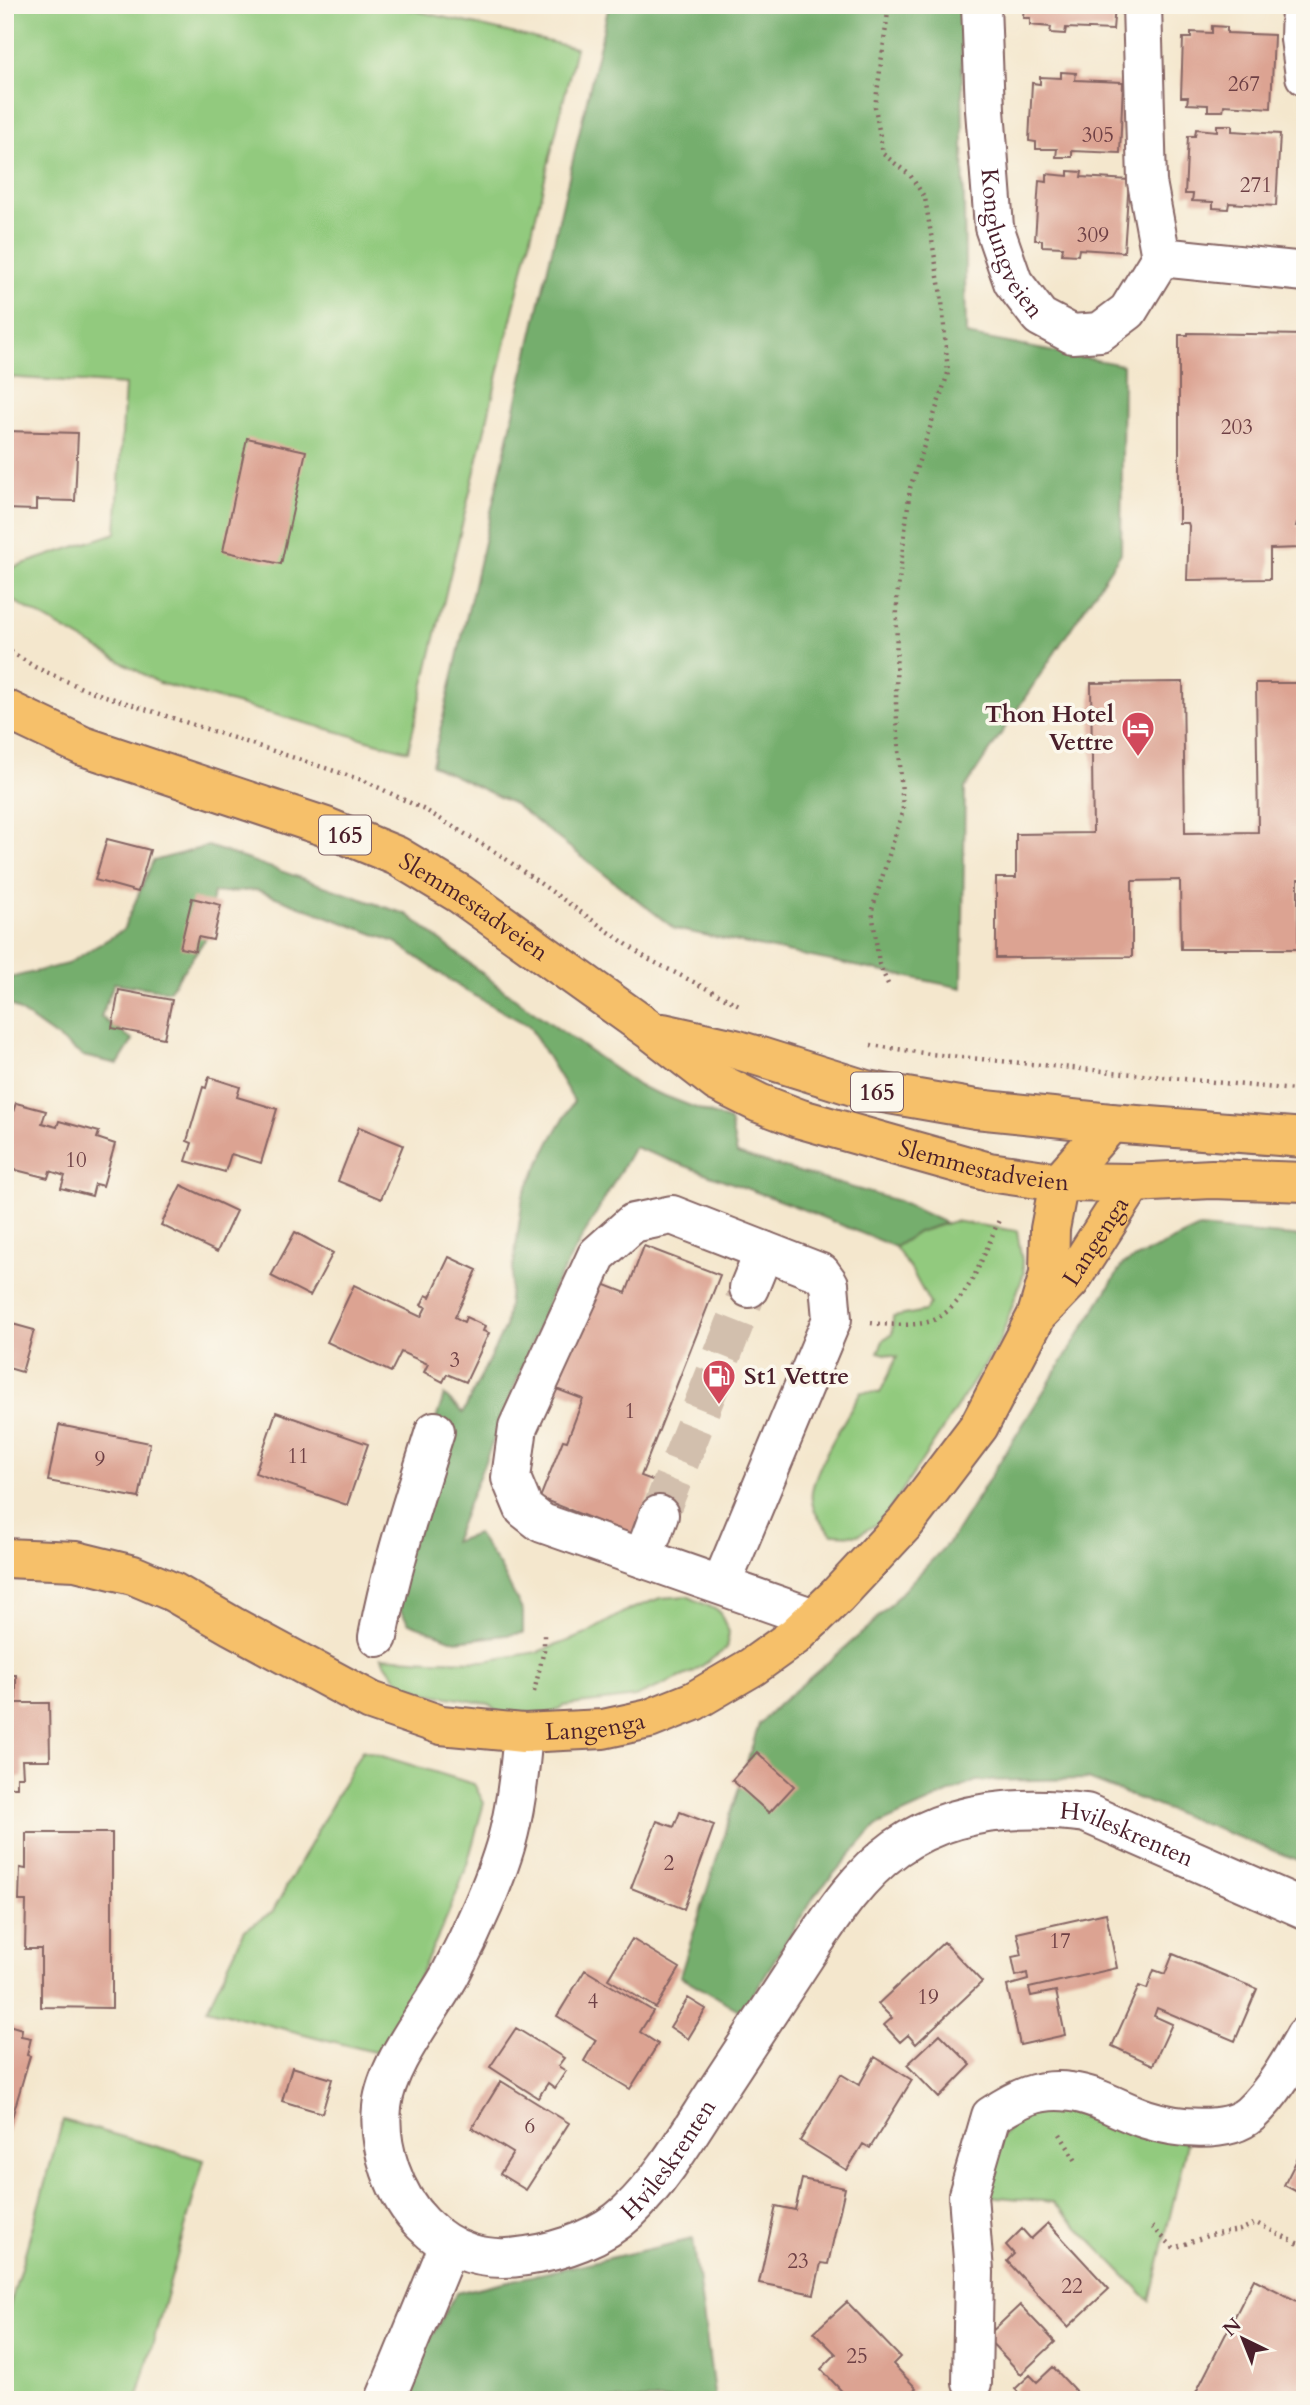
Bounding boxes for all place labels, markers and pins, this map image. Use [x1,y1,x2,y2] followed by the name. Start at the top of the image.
[985,698,1114,759] place label: Thon Hotel Vettre
[1119,709,1157,758] hotel icon: Thon Hotel Vettre
[700,1357,738,1406] fuel station icon: St1 Vettre
[744,1360,849,1393] place label: St1 Vettre

